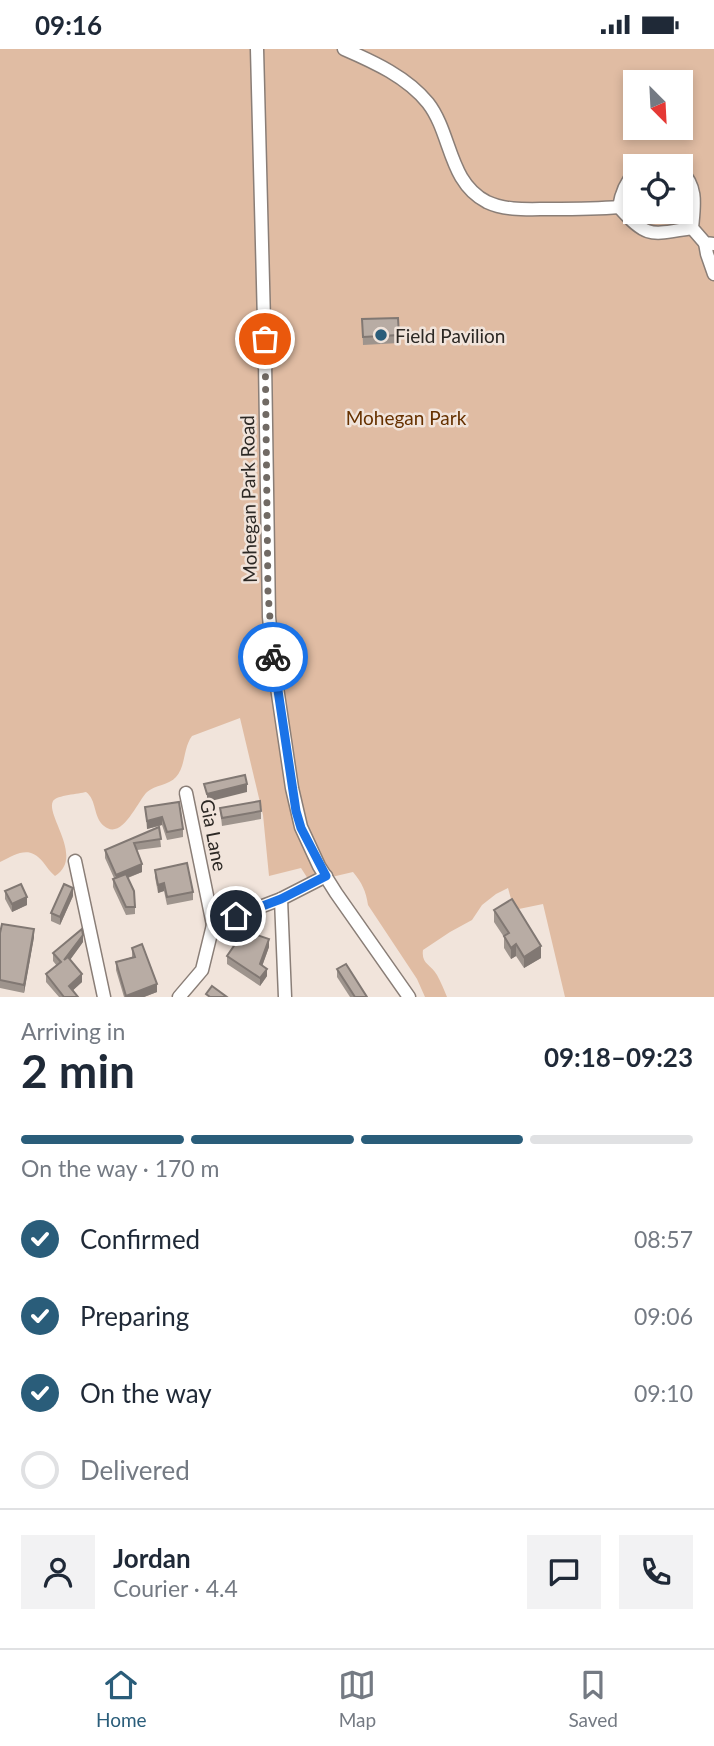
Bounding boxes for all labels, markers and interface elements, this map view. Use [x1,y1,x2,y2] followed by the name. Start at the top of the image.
[35,9,102,41] text: 09:16
[623,70,693,140] north arrow
[623,70,693,224] map controls
[623,154,693,224] button: locate
[235,309,295,369] pin
[246,320,284,358] icon: bag
[395,324,505,347] place label: Field Pavilion
[373,327,389,343] marker: Field Pavilion
[346,406,467,429] park label: Mohegan Park
[235,415,261,583] street label: Mohegan Park Road
[238,622,308,692] courier
[254,638,292,676] icon: bike
[196,797,232,873] street label: Gia Lane
[206,886,266,946] pin
[217,897,255,935] icon: home
[21,1017,125,1045] text: Arriving in
[544,1041,693,1073] text: 09:18–09:23
[21,1043,135,1098] text: 2 min
[21,1154,220,1182] text: On the way · 170 m
[21,1220,59,1258] icon: check
[80,1223,200,1255] text: Confirmed
[634,1225,693,1253] text: 08:57
[21,1297,59,1335] icon: check
[80,1300,189,1332] text: Preparing
[634,1302,693,1330] text: 09:06
[21,1374,59,1412] icon: check
[80,1377,212,1409] text: On the way
[634,1379,693,1407] text: 09:10
[80,1454,190,1486] text: Delivered
[21,1535,95,1609] button: person
[527,1535,601,1609] button: chat
[619,1535,693,1609] button: phone
[113,1542,191,1574] text: Jordan
[113,1574,238,1602] text: Courier · 4.4
[96,1666,147,1731] tab: Home
[338,1666,376,1731] tab: Map
[568,1666,618,1731] tab: Saved

